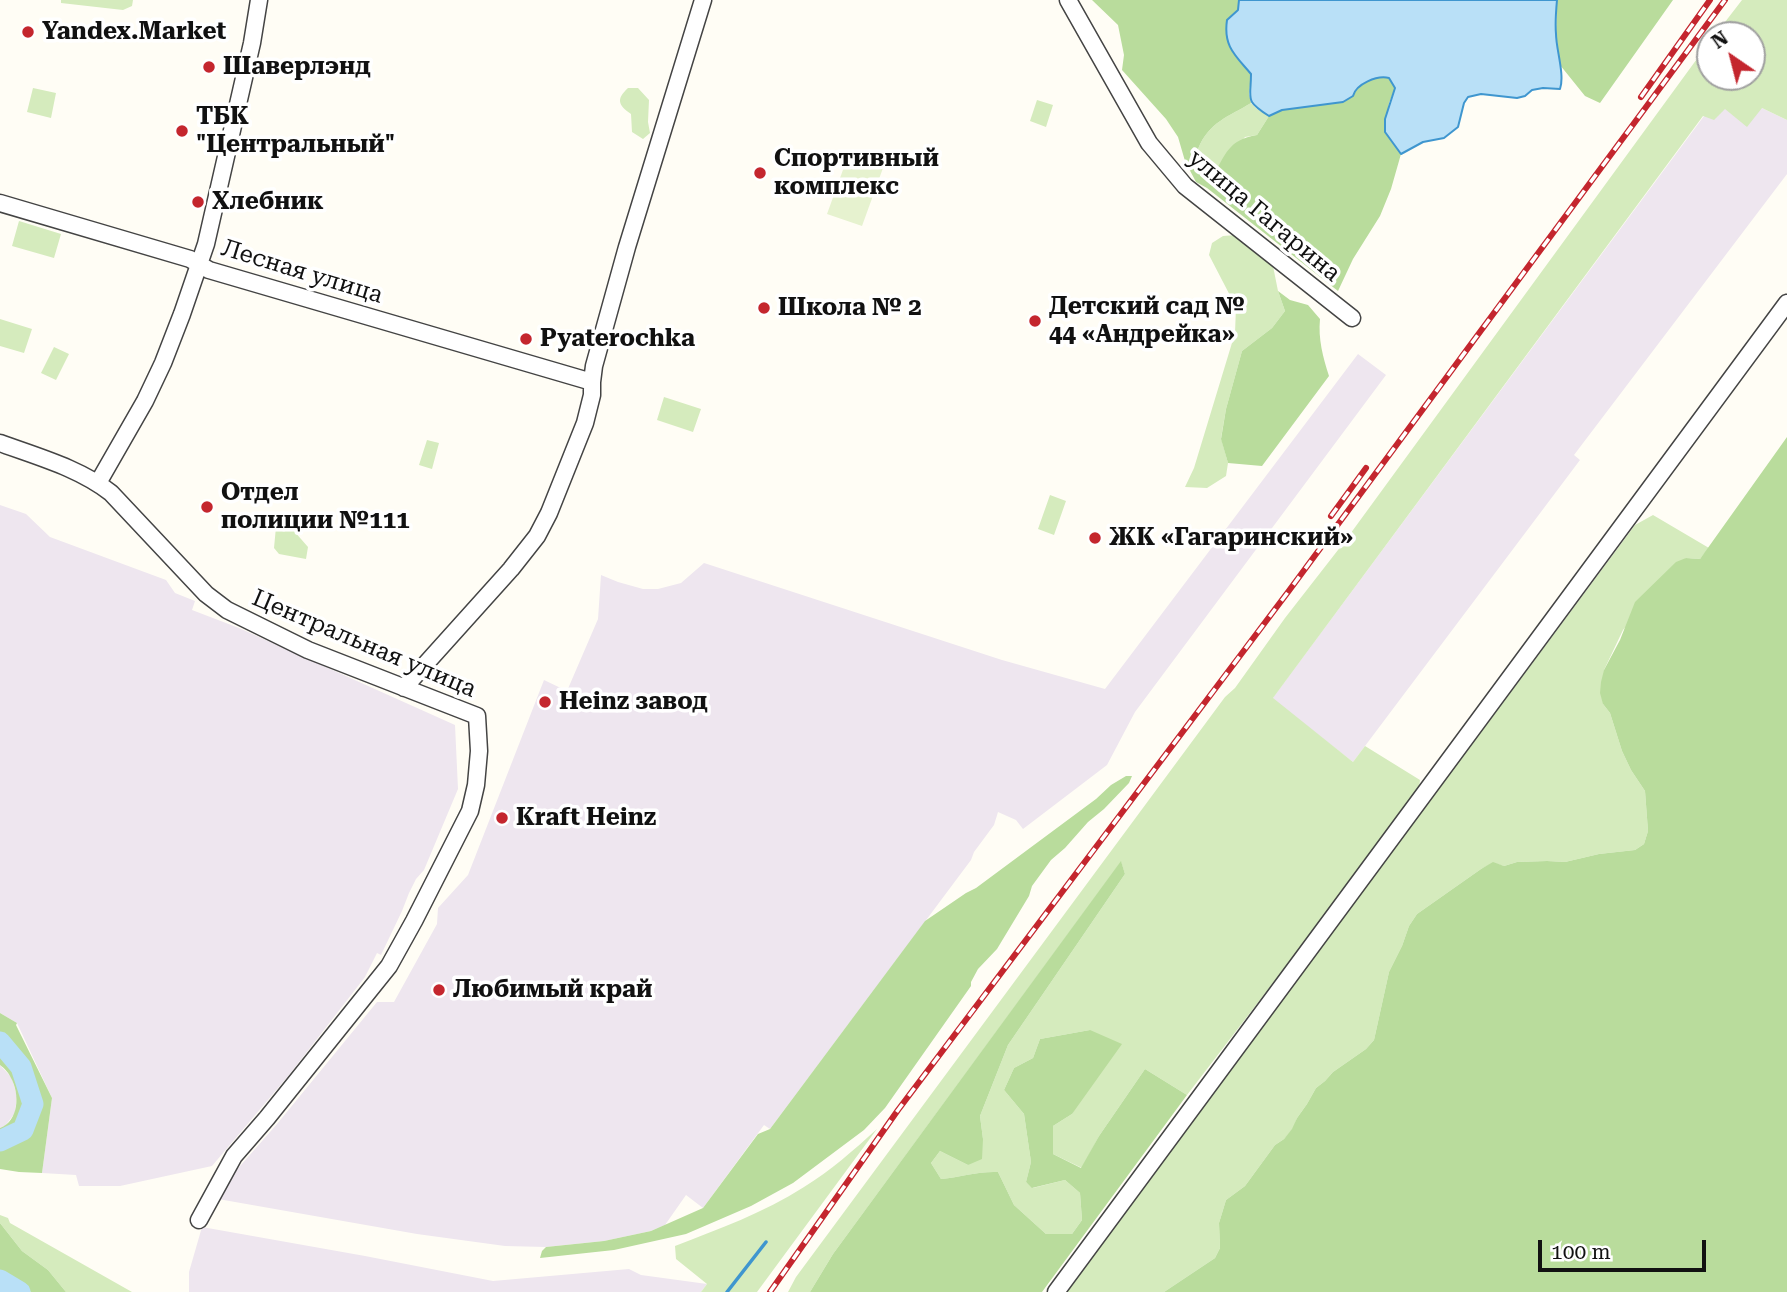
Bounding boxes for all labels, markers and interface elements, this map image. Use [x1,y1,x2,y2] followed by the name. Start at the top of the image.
[42,18,226,46] place label: Yandex.Market
[1696,21,1766,91] north arrow
[20,24,36,40] marker: Yandex.Market
[1707,26,1732,54] text: N
[223,53,371,81] place label: Шаверлэнд
[201,59,217,75] marker: Шаверлэнд
[196,103,395,159] place label: ТБК "Центральный"
[174,123,190,139] marker: ТБК "Центральный"
[1182,144,1346,288] street label: улица Гагарина
[774,145,939,201] place label: Спортивный комплекс
[752,165,768,181] marker: Спортивный комплекс
[212,188,324,216] place label: Хлебник
[190,194,206,210] marker: Хлебник
[218,234,386,310] street label: Лесная улица
[1049,293,1245,349] place label: Детский сад № 44 «Андрейка»
[778,294,922,322] place label: Школа № 2
[756,300,772,316] marker: Школа № 2
[1027,313,1043,329] marker: Детский сад № 44 «Андрейка»
[540,325,695,353] place label: Pyaterochka
[518,331,534,347] marker: Pyaterochka
[221,479,410,535] place label: Отдел полиции №111
[199,499,215,515] marker: Отдел полиции №111
[1109,524,1353,552] place label: ЖК «Гагаринский»
[1087,530,1103,546] marker: ЖК «Гагаринский»
[248,584,480,704] street label: Центральная улица
[559,688,708,716] place label: Heinz завод
[537,694,553,710] marker: Heinz завод
[516,804,656,832] place label: Kraft Heinz
[494,810,510,826] marker: Kraft Heinz
[453,976,653,1004] place label: Любимый край
[431,982,447,998] marker: Любимый край
[1542,1226,1710,1270] scale bar
[1551,1240,1611,1264] text: 100 m

